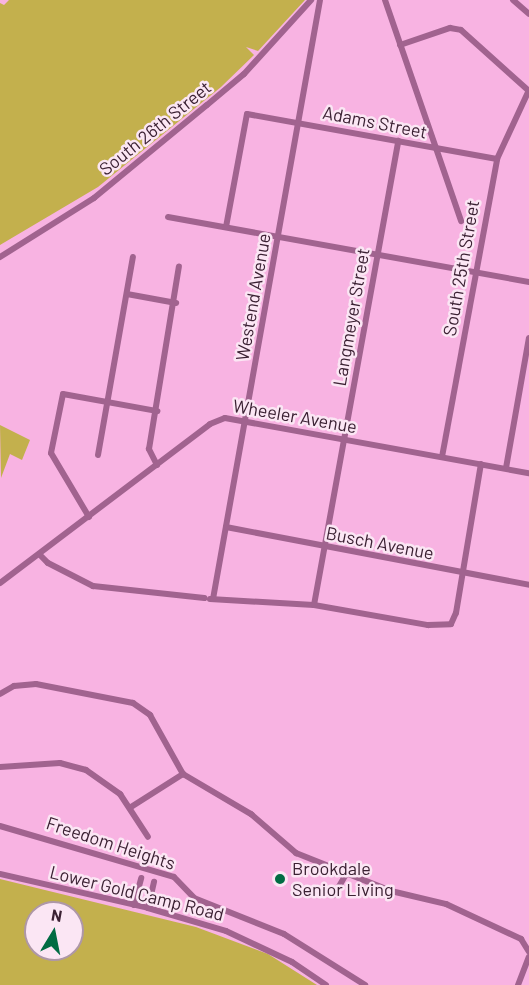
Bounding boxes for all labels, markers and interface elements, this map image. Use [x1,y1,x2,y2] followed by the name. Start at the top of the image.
[95,76,215,180] street label: South 26th Street
[321,101,429,143] street label: Adams Street
[438,198,484,338] street label: South 25th Street
[231,232,275,362] street label: Westend Avenue
[328,246,374,388] street label: Langmeyer Street
[231,394,359,438] street label: Wheeler Avenue
[324,522,436,564] street label: Busch Avenue
[44,812,178,874] street label: Freedom Heights
[292,858,394,900] place label: Brookdale Senior Living
[48,861,226,925] street label: Lower Gold Camp Road
[273,872,287,886] marker: Brookdale Senior Living
[24,901,84,961] north arrow
[50,904,64,925] text: N

